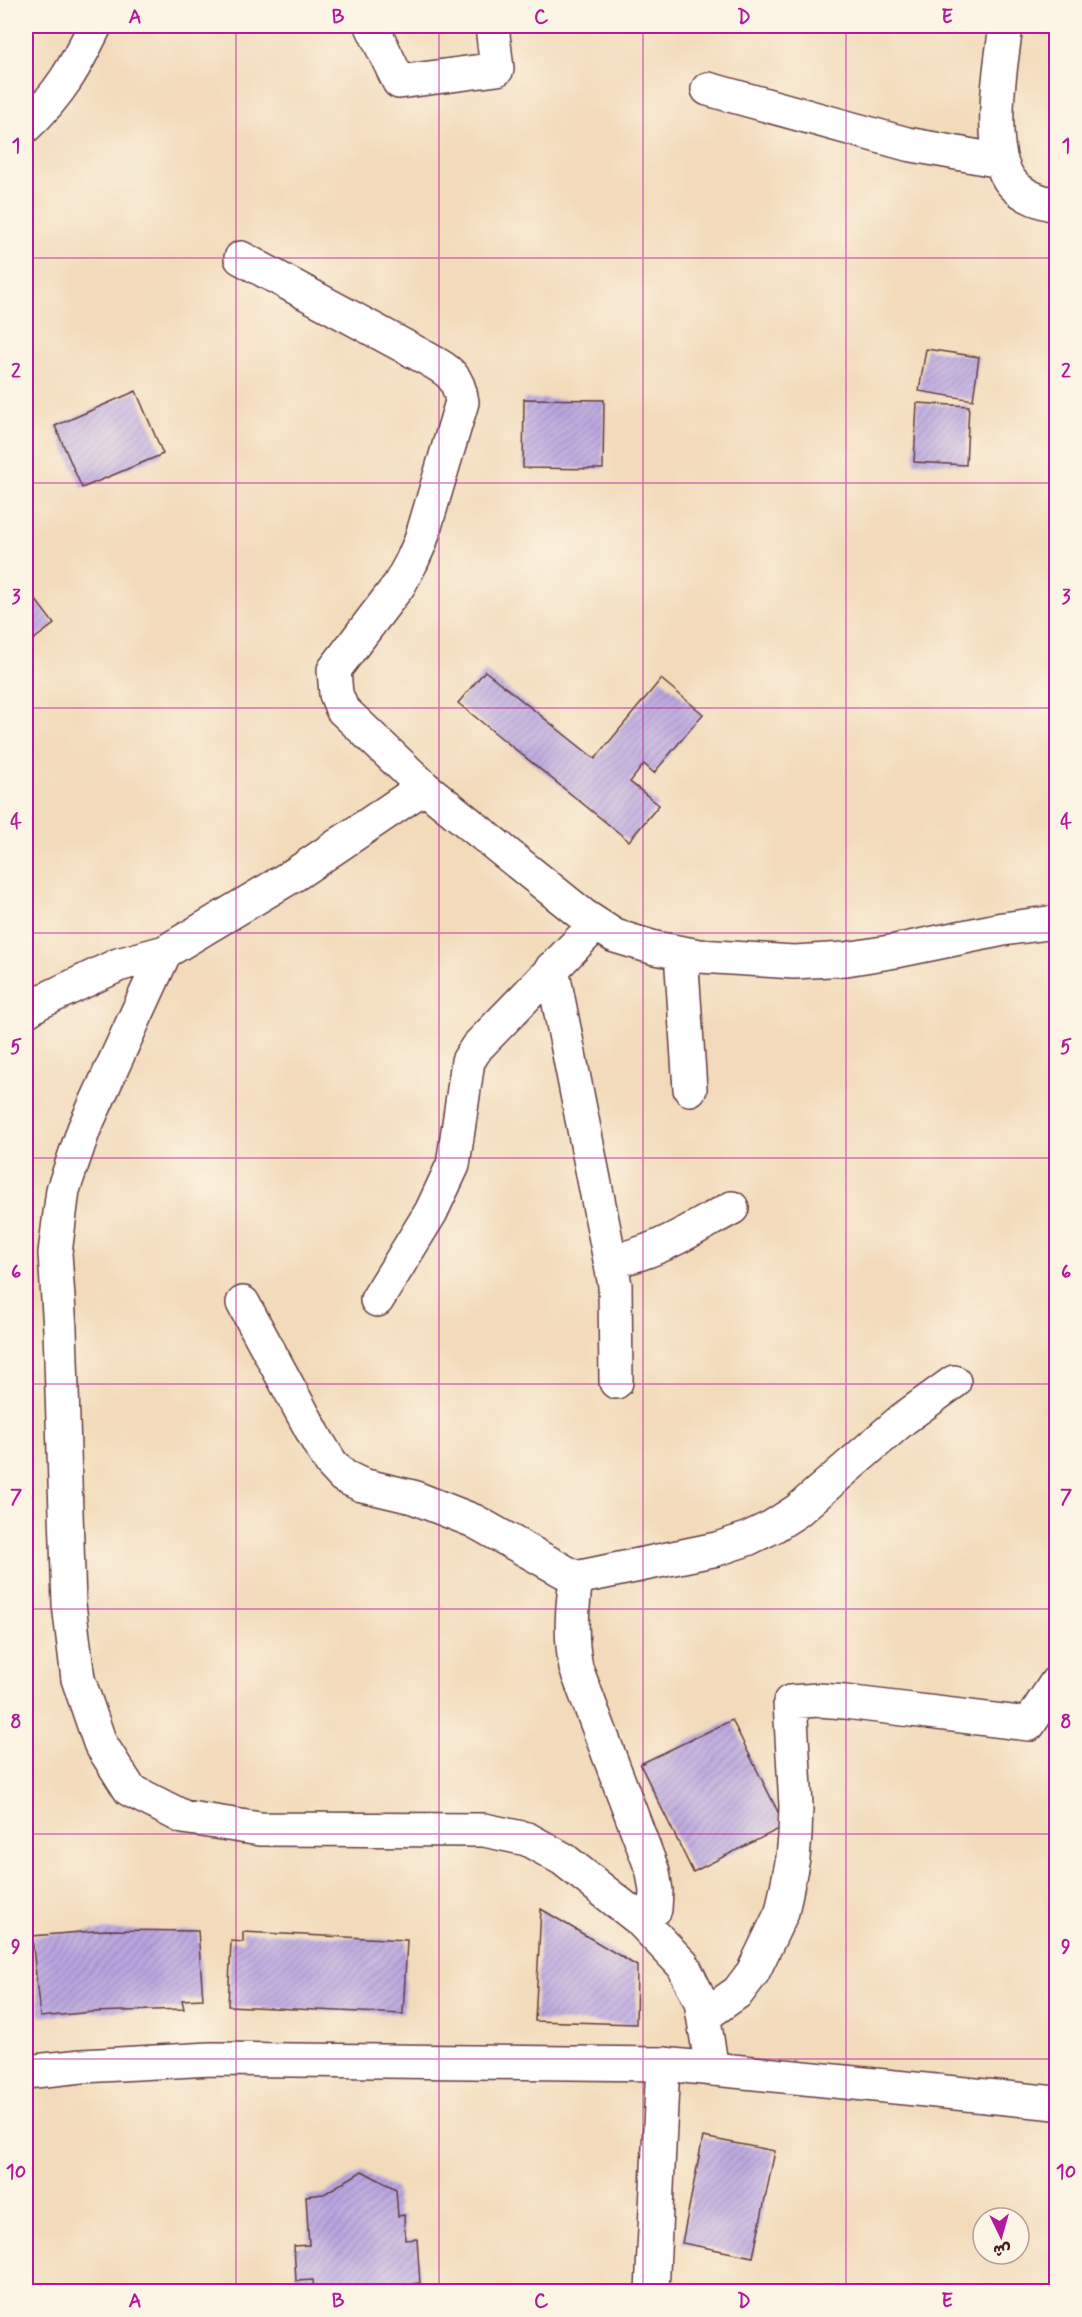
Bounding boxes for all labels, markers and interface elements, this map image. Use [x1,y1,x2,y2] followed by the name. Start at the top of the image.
[128,4,142,31] text: A
[332,4,345,31] text: B
[534,4,549,31] text: C
[737,4,751,31] text: D
[941,4,953,31] text: E
[12,133,20,160] text: 1
[1062,133,1070,160] text: 1
[11,358,21,385] text: 2
[1061,358,1071,385] text: 2
[11,584,21,611] text: 3
[1061,584,1071,611] text: 3
[10,809,22,836] text: 4
[1060,809,1072,836] text: 4
[10,1034,22,1061] text: 5
[1060,1034,1072,1061] text: 5
[11,1259,21,1286] text: 6
[1061,1259,1071,1286] text: 6
[10,1484,22,1511] text: 7
[1060,1484,1072,1511] text: 7
[10,1709,22,1736] text: 8
[1060,1709,1072,1736] text: 8
[11,1934,21,1961] text: 9
[1061,1934,1071,1961] text: 9
[6,2159,26,2186] text: 10
[1056,2159,1076,2186] text: 10
[971,2206,1031,2266] north arrow
[992,2238,1012,2261] text: ش
[128,2288,142,2315] text: A
[332,2288,345,2315] text: B
[534,2288,549,2315] text: C
[737,2288,751,2315] text: D
[941,2288,953,2315] text: E

